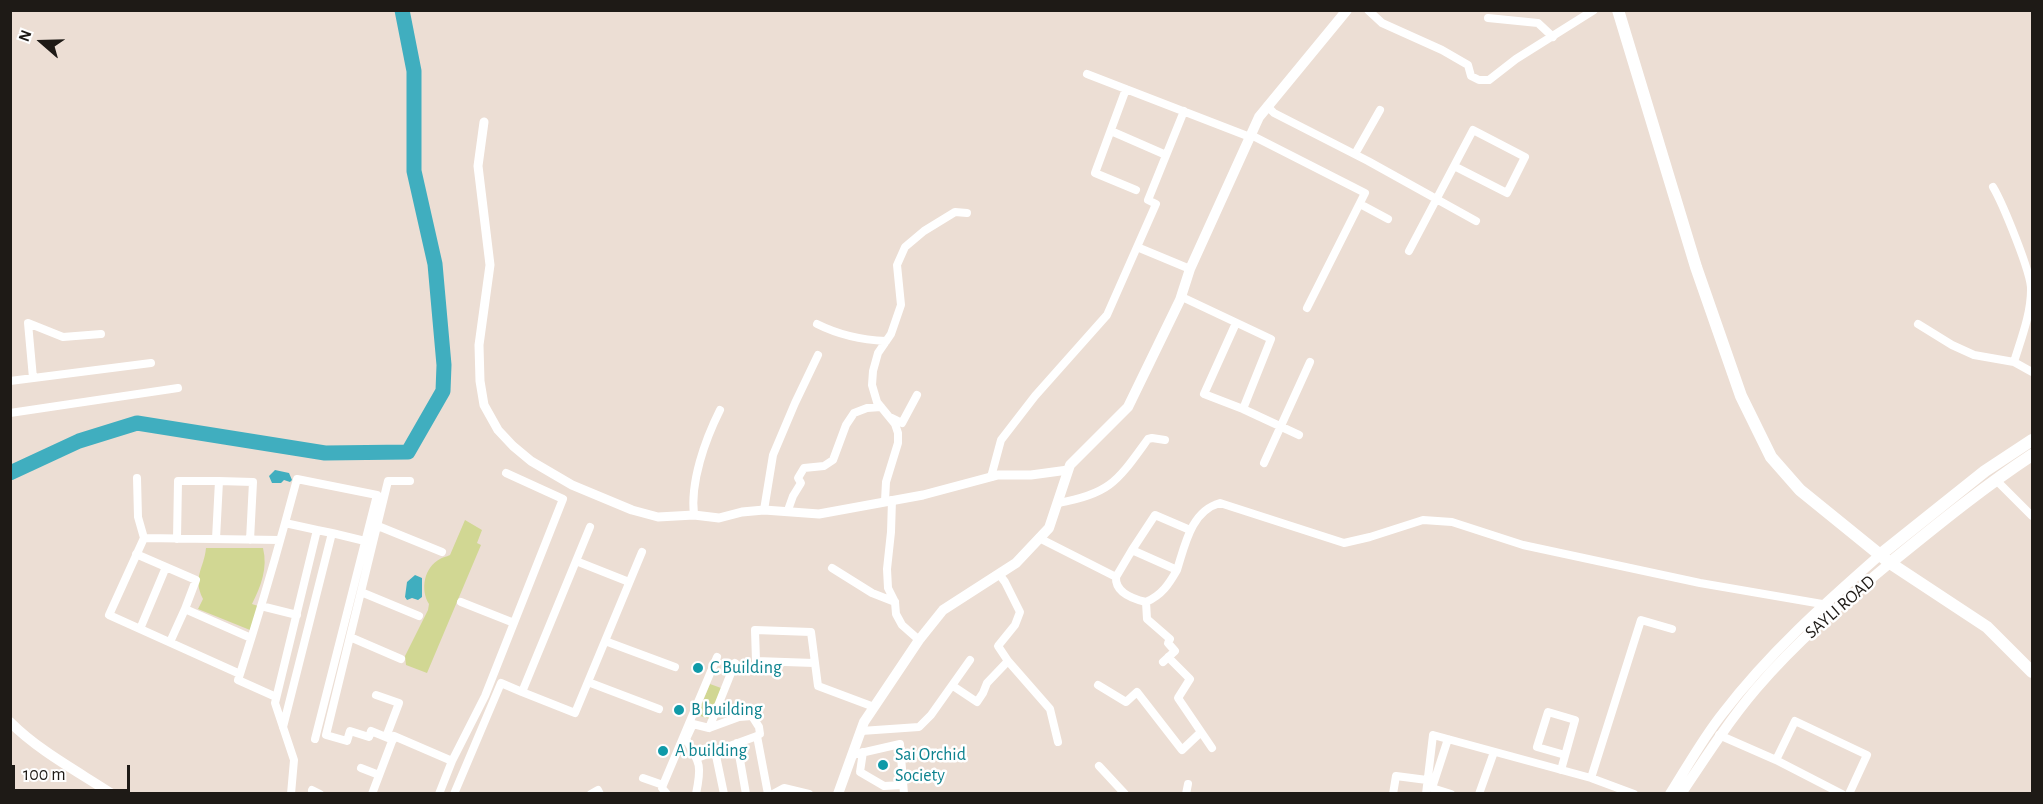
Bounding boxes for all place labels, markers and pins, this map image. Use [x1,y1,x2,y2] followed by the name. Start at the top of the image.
[710,657,782,679] place label: C Building
[691,661,705,675] marker: C Building
[691,699,763,721] place label: B building
[672,703,686,717] marker: B building
[675,740,747,762] place label: A building
[656,744,670,758] marker: A building
[895,744,966,786] place label: Sai Orchid Society
[876,758,890,772] marker: Sai Orchid Society

